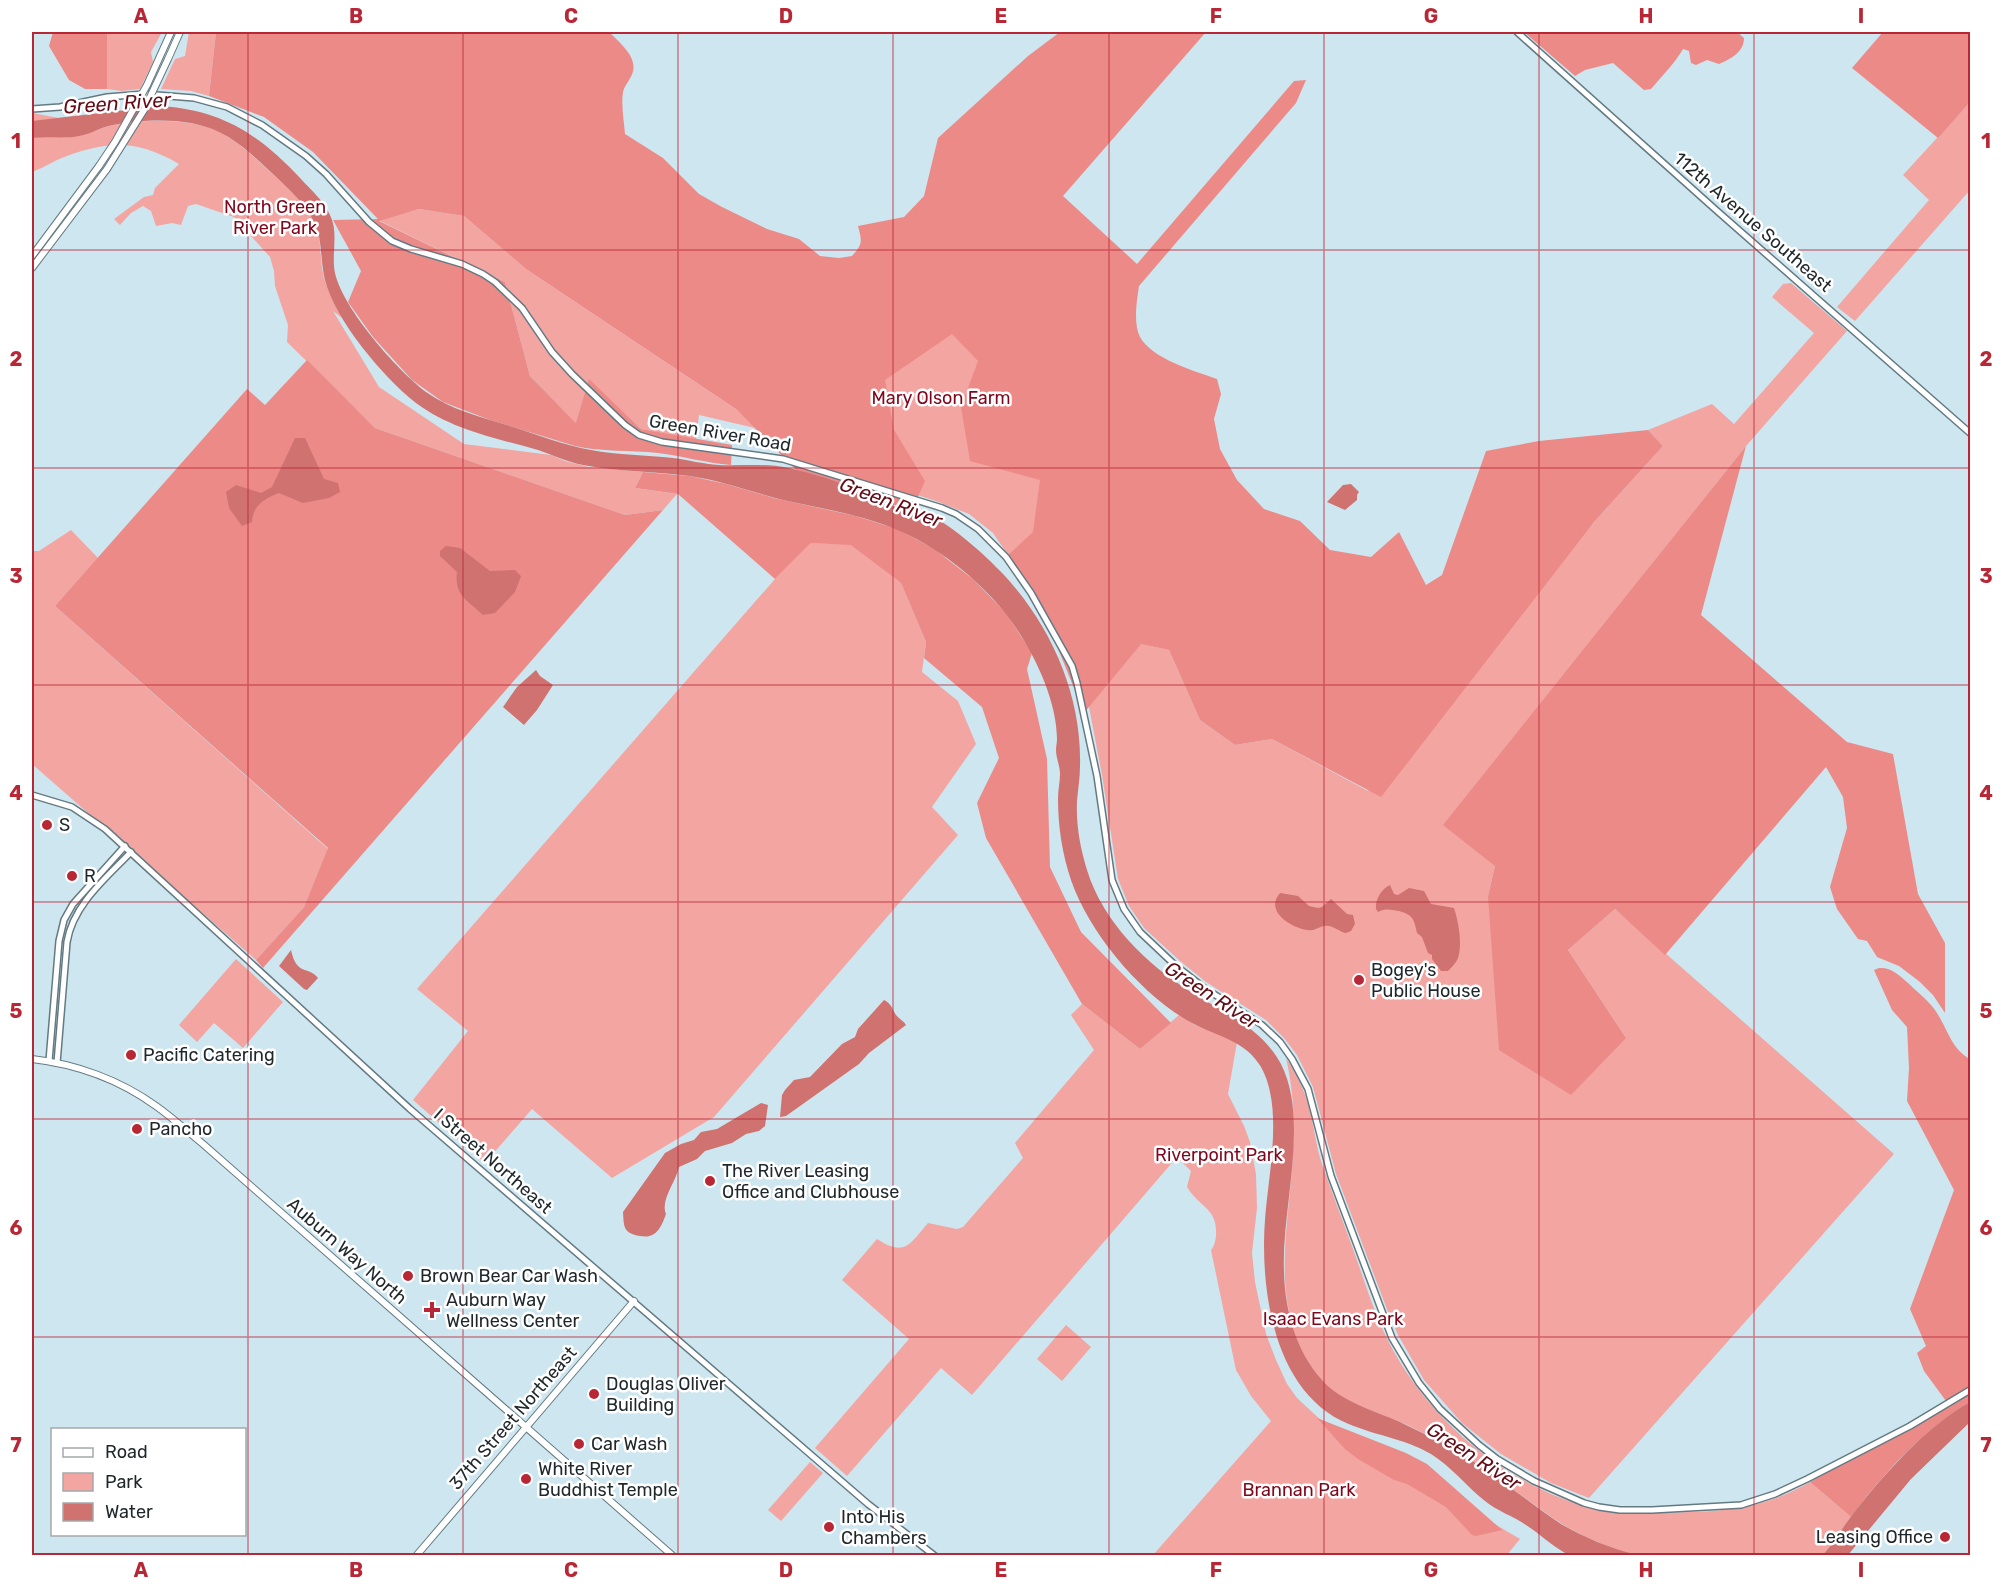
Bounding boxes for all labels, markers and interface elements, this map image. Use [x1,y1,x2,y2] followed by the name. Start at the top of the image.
[134,4,149,28] text: A
[349,4,363,28] text: B
[564,4,578,28] text: C
[779,4,793,28] text: D
[995,4,1007,28] text: E
[1210,4,1222,28] text: F
[1424,4,1438,28] text: G
[1639,4,1653,28] text: H
[1858,4,1864,28] text: I
[62,87,173,119] water label: Green River
[11,129,21,153] text: 1
[1981,129,1991,153] text: 1
[1670,147,1836,297] street label: 112th Avenue Southeast
[224,196,326,239] park label: North Green River Park
[10,347,23,371] text: 2
[1980,347,1993,371] text: 2
[871,387,1011,409] park label: Mary Olson Farm
[647,410,793,456] street label: Green River Road
[836,471,947,533] water label: Green River
[9,564,23,588] text: 3
[1979,564,1993,588] text: 3
[9,781,23,805] text: 4
[1979,781,1993,805] text: 4
[59,814,70,836] place label: S
[40,818,54,832] marker: S
[84,865,96,887] place label: R
[65,869,79,883] marker: R
[1160,956,1265,1035] water label: Green River
[1371,959,1480,1002] place label: Bogey's Public House
[1352,973,1366,987] marker: Bogey's Public House
[10,999,23,1023] text: 5
[1980,999,1993,1023] text: 5
[143,1044,275,1066] place label: Pacific Catering
[124,1048,138,1062] marker: Pacific Catering
[429,1104,557,1218] street label: I Street Northeast
[149,1118,212,1140] place label: Pancho
[130,1122,144,1136] marker: Pancho
[1155,1144,1284,1166] park label: Riverpoint Park
[722,1160,899,1203] place label: The River Leasing Office and Clubhouse
[703,1174,717,1188] marker: The River Leasing Office and Clubhouse
[283,1193,411,1309] street label: Auburn Way North
[9,1216,23,1240] text: 6
[1979,1216,1993,1240] text: 6
[420,1265,598,1287] place label: Brown Bear Car Wash
[401,1269,415,1283] marker: Brown Bear Car Wash
[446,1289,580,1332] place label: Auburn Way Wellness Center
[423,1301,441,1319] marker: Auburn Way Wellness Center
[1263,1308,1404,1330] park label: Isaac Evans Park
[445,1342,581,1494] street label: 37th Street Northeast
[606,1373,726,1416] place label: Douglas Oliver Building
[587,1387,601,1401] marker: Douglas Oliver Building
[1422,1417,1527,1496] water label: Green River
[51,1428,246,1536] legend
[10,1433,22,1457] text: 7
[591,1433,668,1455] place label: Car Wash
[1980,1433,1992,1457] text: 7
[572,1437,586,1451] marker: Car Wash
[105,1441,148,1463] text: Road
[538,1458,678,1501] place label: White River Buddhist Temple
[105,1471,143,1493] text: Park
[519,1472,533,1486] marker: White River Buddhist Temple
[1242,1479,1356,1501] park label: Brannan Park
[105,1501,153,1523] text: Water
[841,1506,927,1549] place label: Into His Chambers
[822,1520,836,1534] marker: Into His Chambers
[1816,1526,1933,1548] place label: Leasing Office
[1938,1530,1952,1544] marker: Leasing Office
[134,1558,149,1582] text: A
[349,1558,363,1582] text: B
[564,1558,578,1582] text: C
[779,1558,793,1582] text: D
[995,1558,1007,1582] text: E
[1210,1558,1222,1582] text: F
[1424,1558,1438,1582] text: G
[1639,1558,1653,1582] text: H
[1858,1558,1864,1582] text: I

